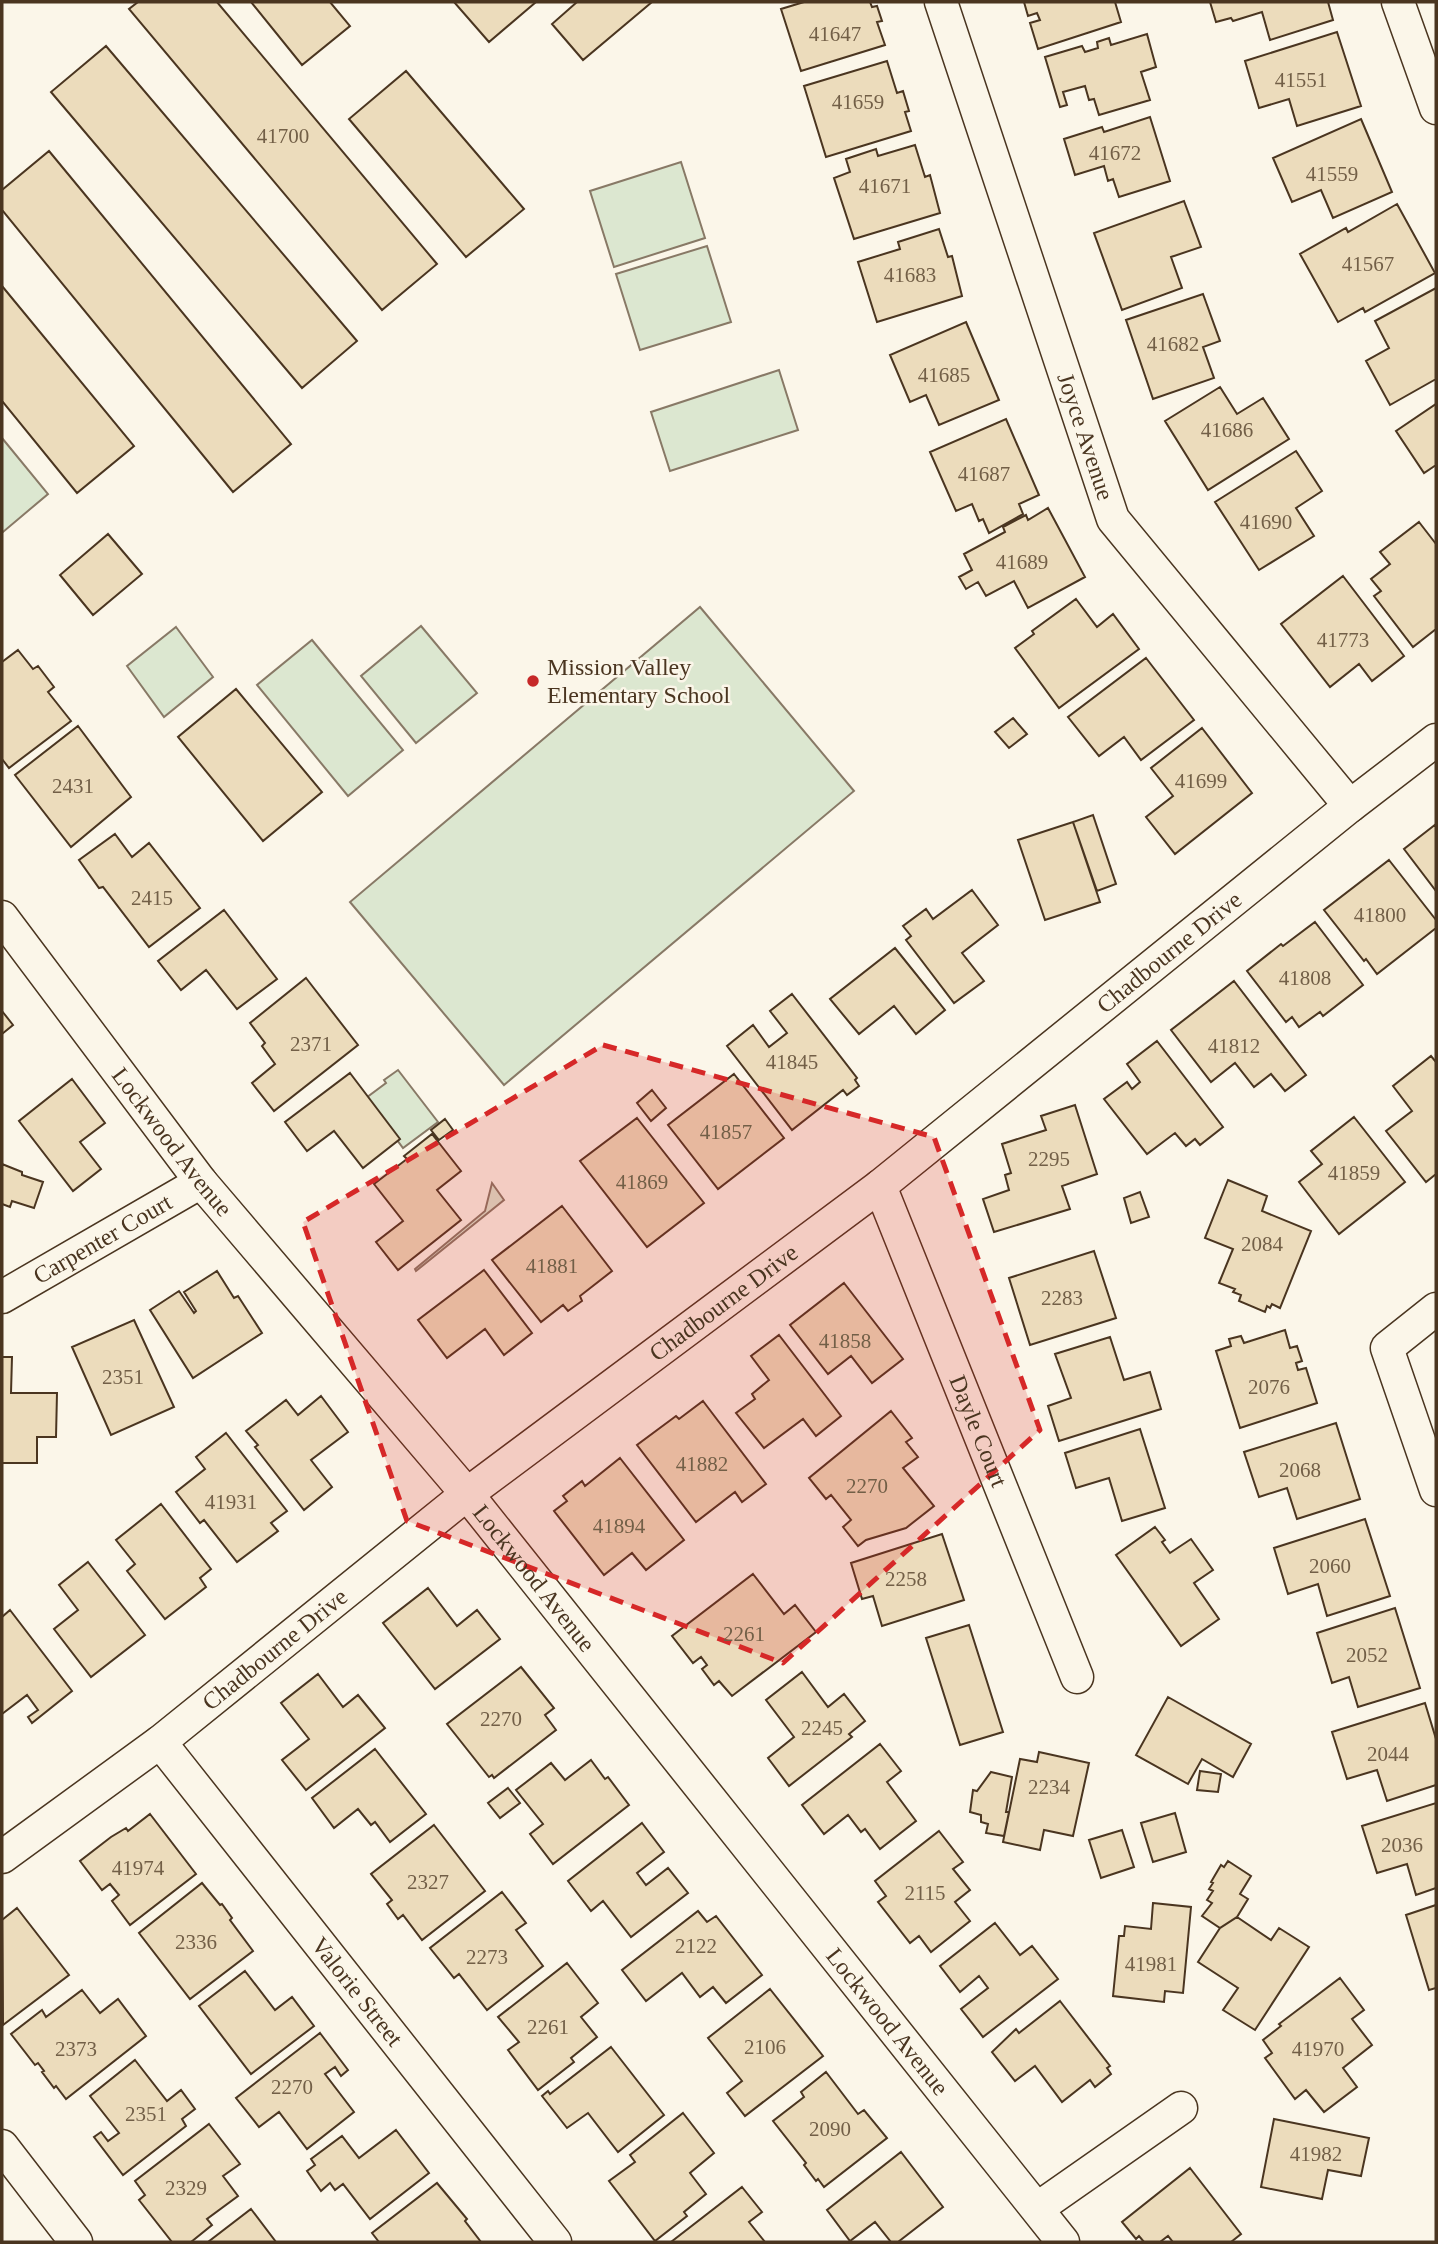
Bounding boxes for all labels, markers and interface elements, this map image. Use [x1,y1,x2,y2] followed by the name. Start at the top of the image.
[809,22,861,46] house number: 41647
[1275,68,1327,92] house number: 41551
[832,90,884,114] house number: 41659
[257,124,309,148] house number: 41700
[1089,141,1141,165] house number: 41672
[1306,162,1358,186] house number: 41559
[859,174,911,198] house number: 41671
[1342,252,1394,276] house number: 41567
[884,263,936,287] house number: 41683
[1147,332,1199,356] house number: 41682
[918,363,970,387] house number: 41685
[1052,370,1119,503] street label: Joyce Avenue
[1201,418,1253,442] house number: 41686
[958,462,1010,486] house number: 41687
[1240,510,1292,534] house number: 41690
[996,550,1048,574] house number: 41689
[1317,628,1369,652] house number: 41773
[547,654,731,708] place label: Mission Valley Elementary School
[525,673,541,689] marker: Mission Valley Elementary School
[1175,769,1227,793] house number: 41699
[52,774,94,798] house number: 2431
[131,886,173,910] house number: 2415
[1092,886,1246,1018] street label: Chadbourne Drive
[1354,903,1406,927] house number: 41800
[1279,966,1331,990] house number: 41808
[290,1032,332,1056] house number: 2371
[1208,1034,1260,1058] house number: 41812
[766,1050,818,1074] house number: 41845
[107,1063,237,1221] street label: Lockwood Avenue
[700,1120,752,1144] house number: 41857
[1028,1147,1070,1171] house number: 2295
[1328,1161,1380,1185] house number: 41859
[616,1170,668,1194] house number: 41869
[29,1189,176,1289] street label: Carpenter Court
[1241,1232,1284,1256] house number: 2084
[644,1239,803,1366] street label: Chadbourne Drive
[526,1254,578,1278] house number: 41881
[1041,1286,1083,1310] house number: 2283
[819,1329,871,1353] house number: 41858
[102,1365,144,1389] house number: 2351
[944,1371,1012,1491] street label: Dayle Court
[1248,1375,1290,1399] house number: 2076
[676,1452,728,1476] house number: 41882
[1279,1458,1321,1482] house number: 2068
[846,1474,888,1498] house number: 2270
[205,1490,257,1514] house number: 41931
[468,1500,600,1657] street label: Lockwood Avenue
[593,1514,646,1538] house number: 41894
[1309,1554,1351,1578] house number: 2060
[885,1567,927,1591] house number: 2258
[197,1583,352,1715] street label: Chadbourne Drive
[723,1622,765,1646] house number: 2261
[1346,1643,1388,1667] house number: 2052
[480,1707,522,1731] house number: 2270
[801,1716,843,1740] house number: 2245
[1367,1742,1410,1766] house number: 2044
[1028,1775,1071,1799] house number: 2234
[1381,1833,1423,1857] house number: 2036
[112,1856,165,1880] house number: 41974
[407,1870,449,1894] house number: 2327
[904,1881,946,1905] house number: 2115
[175,1930,217,1954] house number: 2336
[306,1932,408,2051] street label: Valorie Street
[675,1934,717,1958] house number: 2122
[821,1943,954,2100] street label: Lockwood Avenue
[466,1945,508,1969] house number: 2273
[1125,1952,1177,1976] house number: 41981
[527,2015,569,2039] house number: 2261
[744,2035,786,2059] house number: 2106
[55,2037,97,2061] house number: 2373
[1292,2037,1344,2061] house number: 41970
[271,2075,313,2099] house number: 2270
[125,2102,167,2126] house number: 2351
[809,2117,851,2141] house number: 2090
[1290,2142,1342,2166] house number: 41982
[165,2176,207,2200] house number: 2329

